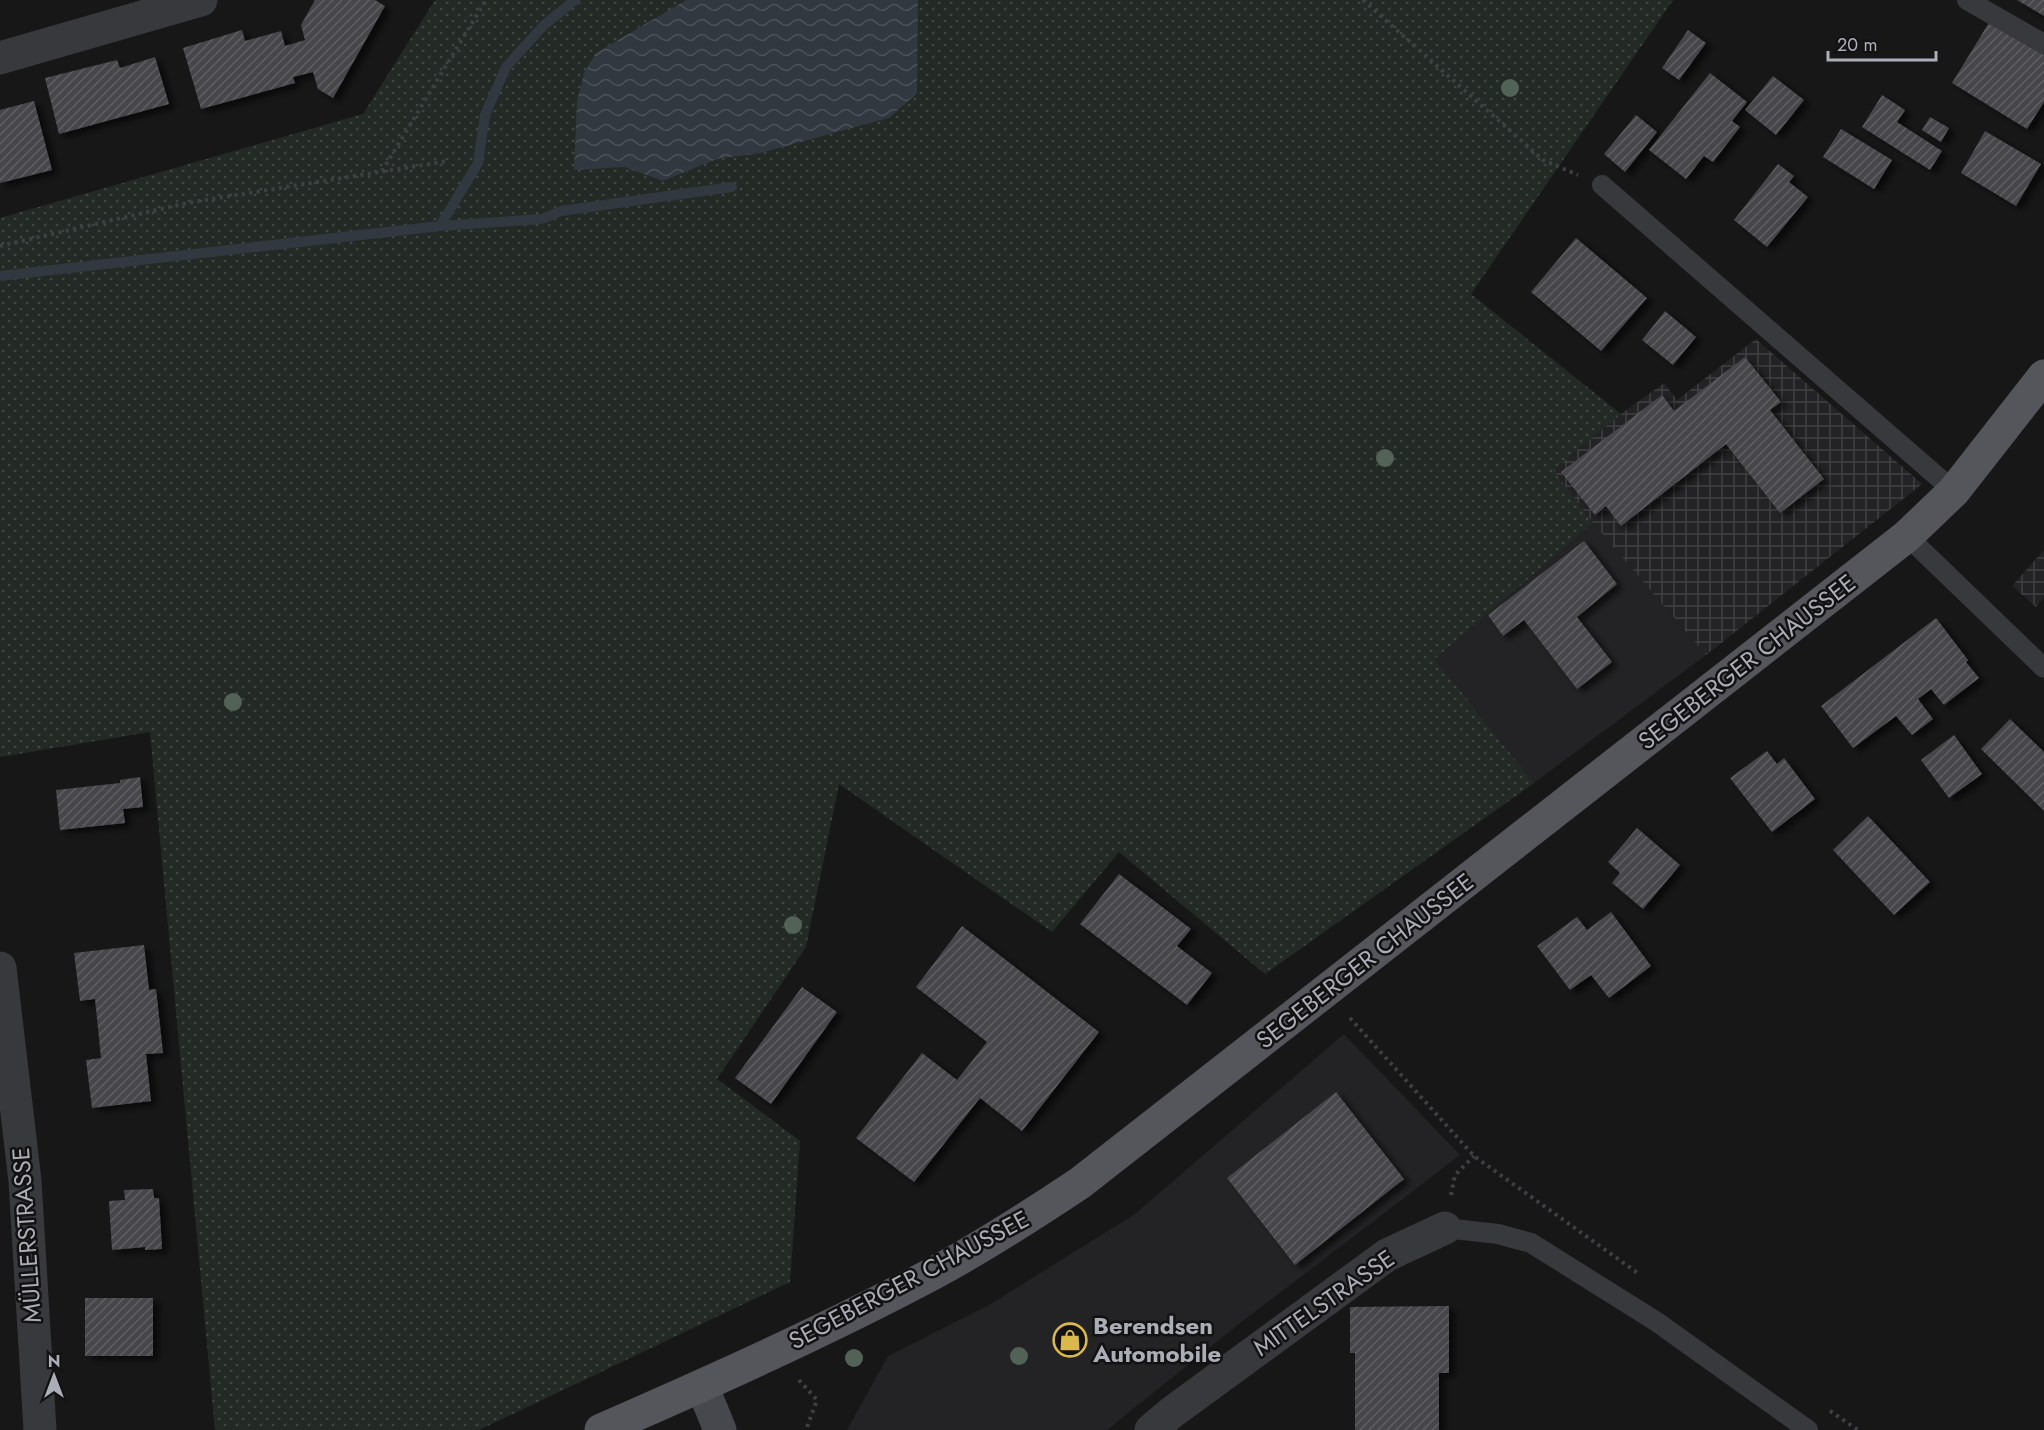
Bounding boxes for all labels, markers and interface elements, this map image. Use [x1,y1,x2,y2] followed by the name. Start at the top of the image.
[1828,24,1936,62] scale bar
[1837,32,1877,58] text: 20 m
[1630,565,1863,758] street label: SEGEBERGER CHAUSSEE
[1248,864,1481,1057] street label: SEGEBERGER CHAUSSEE
[3,1146,50,1324] street label: MÜLLERSTRASSE
[782,1201,1035,1358] street label: SEGEBERGER CHAUSSEE
[1246,1241,1402,1364] street label: MITTELSTRASSE
[1092,1308,1221,1371] place label: Berendsen Automobile
[1052,1322,1088,1358] shop icon: Berendsen Automobile
[24,1346,84,1406] north arrow
[48,1350,60,1373] text: N

